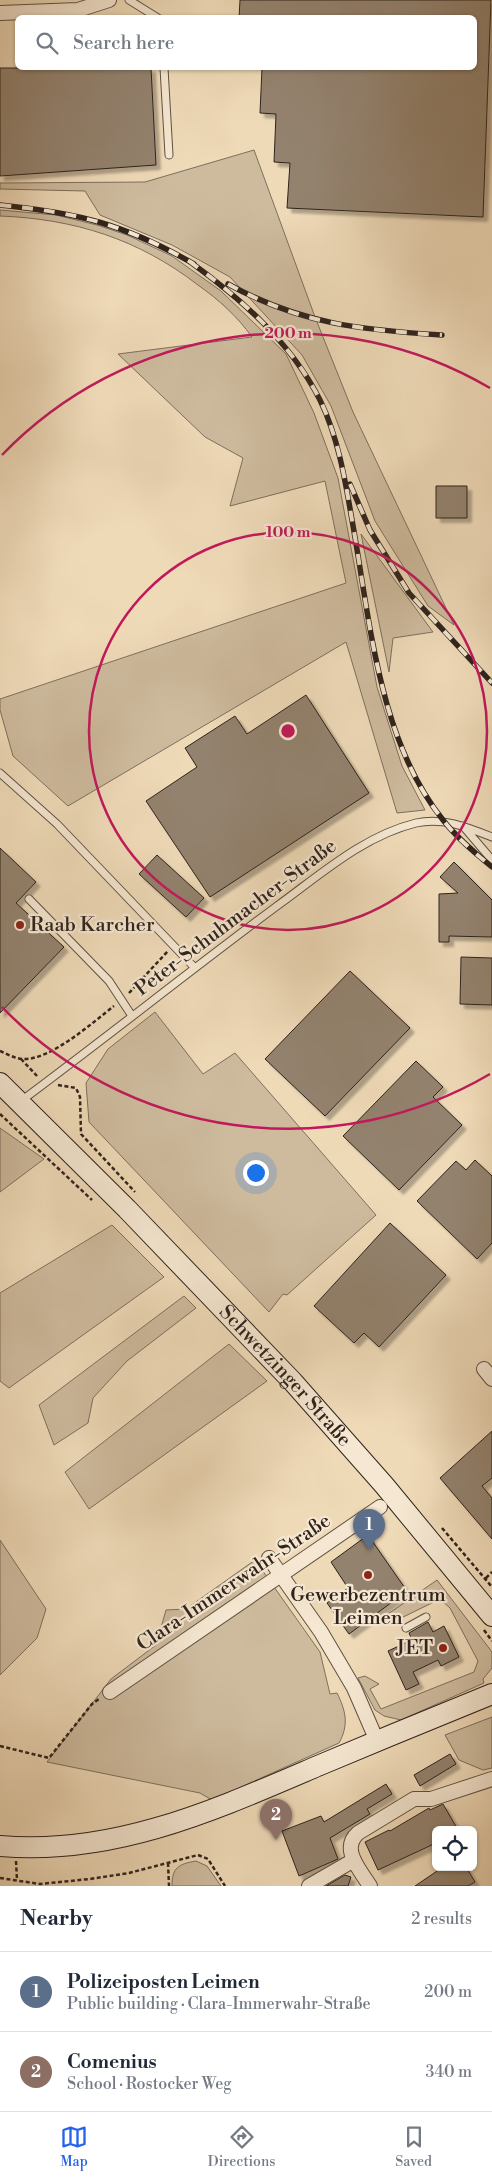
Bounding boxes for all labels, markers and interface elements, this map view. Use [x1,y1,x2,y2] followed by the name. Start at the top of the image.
[15,15,477,70] search box
[33,29,61,57] icon: search
[73,31,174,55] text: Search here
[264,324,312,343] text: 200 m
[266,523,311,542] text: 100 m
[279,722,297,740] centre of rings
[130,834,342,1002] street label: Peter-Schuhmacher-Straße
[30,913,155,938] place label: Raab Karcher
[14,919,26,931] marker: Raab Karcher
[243,1160,269,1186] your location
[214,1300,357,1452] street label: Schwetzinger Straße
[132,1509,336,1657] street label: Clara-Immerwahr-Straße
[353,1509,385,1550] pin: 1
[362,1569,374,1581] marker: Gewerbezentrum Leimen
[290,1583,446,1631] place label: Gewerbezentrum Leimen
[395,1636,433,1661] place label: JET
[437,1642,449,1654] marker: JET
[260,1799,292,1840] pin: 2
[432,1826,477,1871] map controls
[432,1826,477,1871] button: locate
[20,1906,93,1932] text: Nearby
[411,1909,472,1929] text: 2 results
[67,1970,260,1994] text: Polizeiposten Leimen
[32,1982,40,2002] text: 1
[424,1982,472,2002] text: 200 m
[67,1994,371,2014] text: Public building · Clara-Immerwahr-Straße
[67,2050,157,2074] text: Comenius
[31,2062,41,2082] text: 2
[425,2062,472,2082] text: 340 m
[67,2074,232,2094] text: School · Rostocker Weg
[60,2123,88,2171] tab: Map
[208,2123,275,2171] tab: Directions
[395,2123,432,2171] tab: Saved

